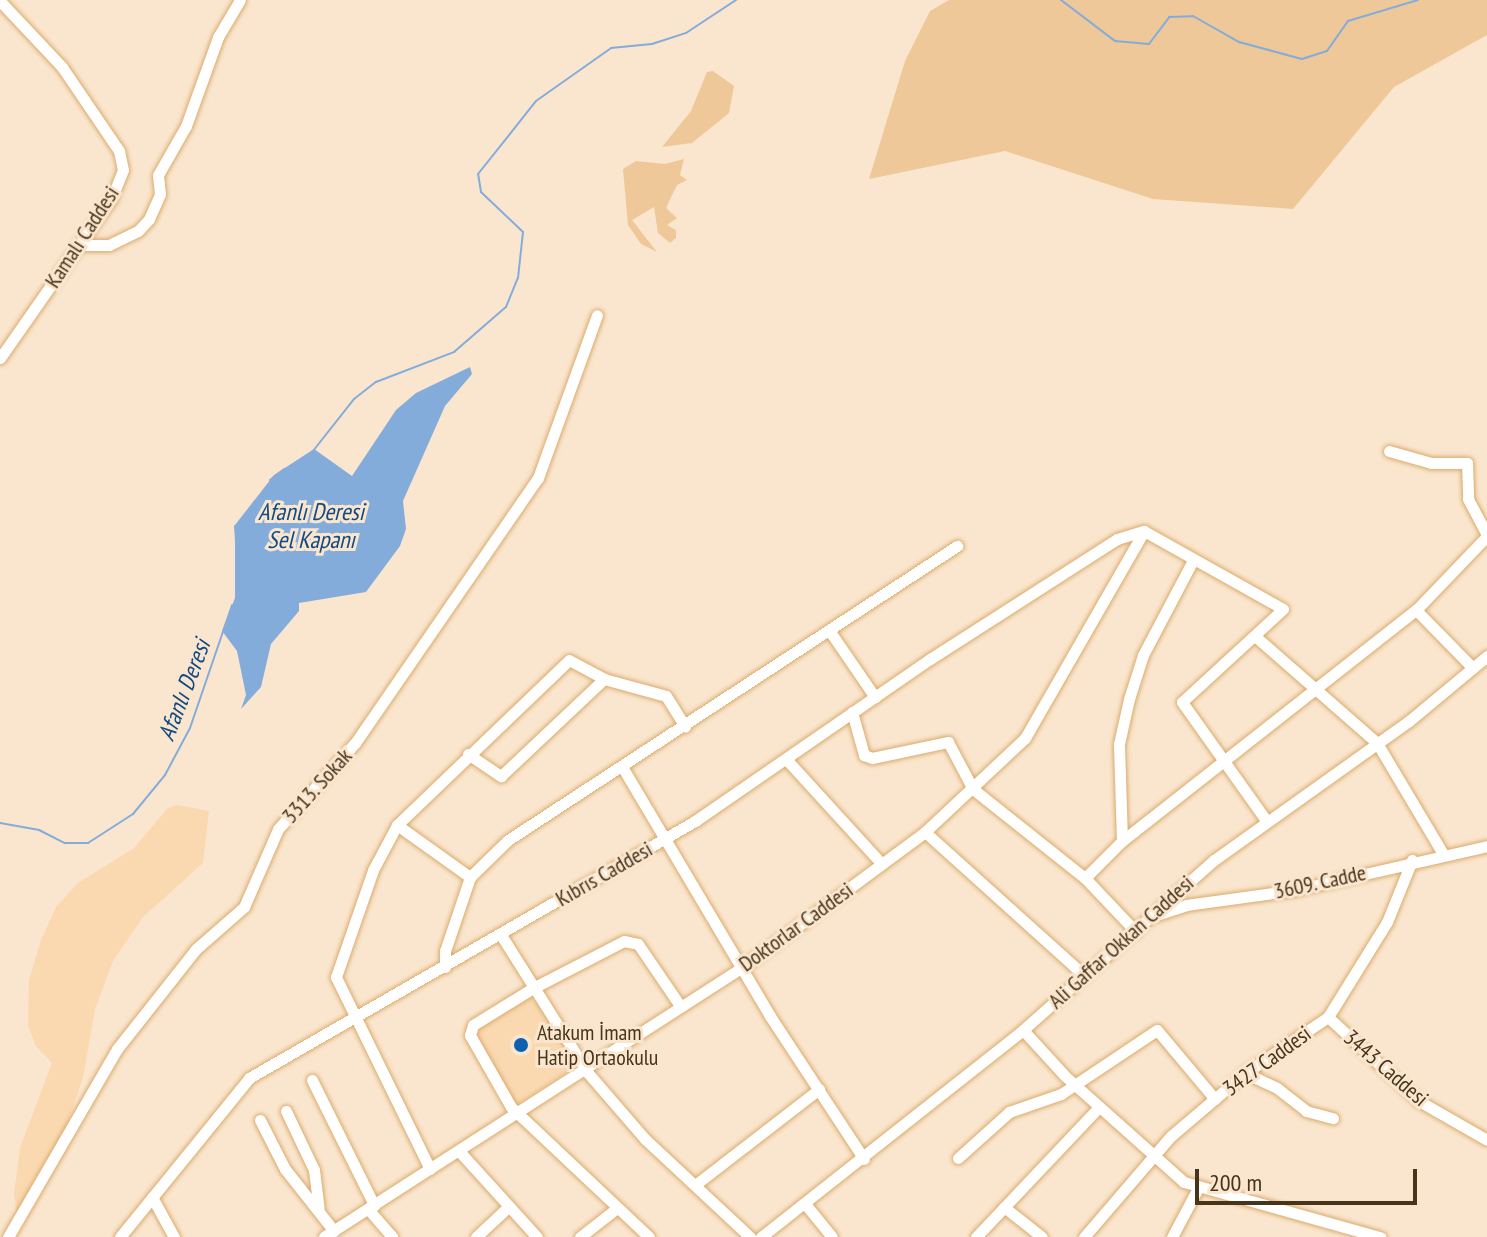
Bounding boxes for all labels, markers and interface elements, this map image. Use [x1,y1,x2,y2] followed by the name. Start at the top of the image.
[39,181,125,293] street label: Kamalı Caddesi
[258,498,364,554] water label: Afanlı Deresi Sel Kapanı
[152,635,216,745] water label: Afanlı Deresi
[276,743,358,829] street label: 3313. Sokak
[551,836,657,912] street label: Kıbrıs Caddesi
[1271,859,1369,905] street label: 3609. Cadde
[1043,870,1199,1014] street label: Ali Gaffar Okkan Caddesi
[734,877,858,977] street label: Doktorlar Caddesi
[537,1019,658,1070] place label: Atakum İmam Hatip Ortaokulu
[1217,1020,1317,1102] street label: 3427 Caddesi
[1338,1024,1434,1112] street label: 3443 Caddesi
[512,1036,530,1054] marker: Atakum İmam Hatip Ortaokulu
[1199,1153,1421,1203] scale bar
[1209,1167,1262,1198] text: 200 m

